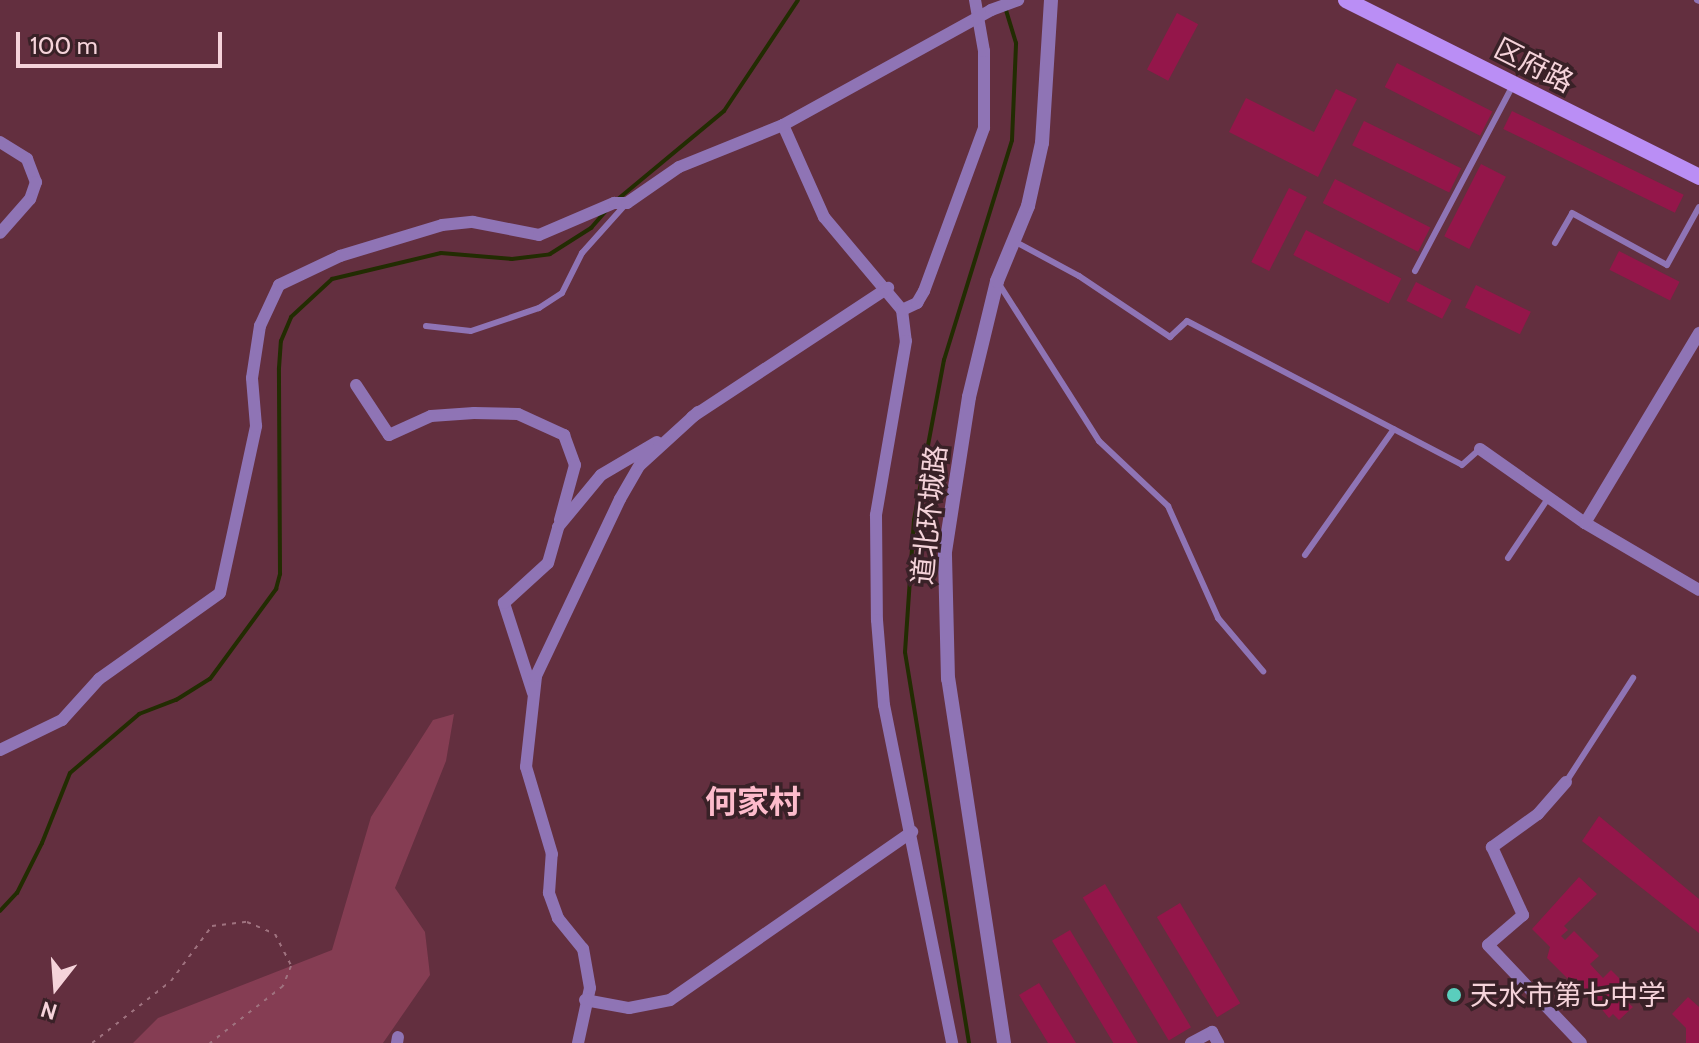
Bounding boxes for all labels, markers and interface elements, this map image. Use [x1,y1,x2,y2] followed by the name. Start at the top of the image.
[20,16,226,66] scale bar
[30,31,98,60] text: 100 m
[1489,31,1579,99] street label: 区府路
[905,444,953,586] street label: 道北环城路
[705,783,801,821] district label: 何家村
[16,947,96,1027] north arrow
[1470,978,1666,1012] place label: 天水市第七中学
[1445,986,1463,1004] marker: 天水市第七中学
[37,995,60,1026] text: N

